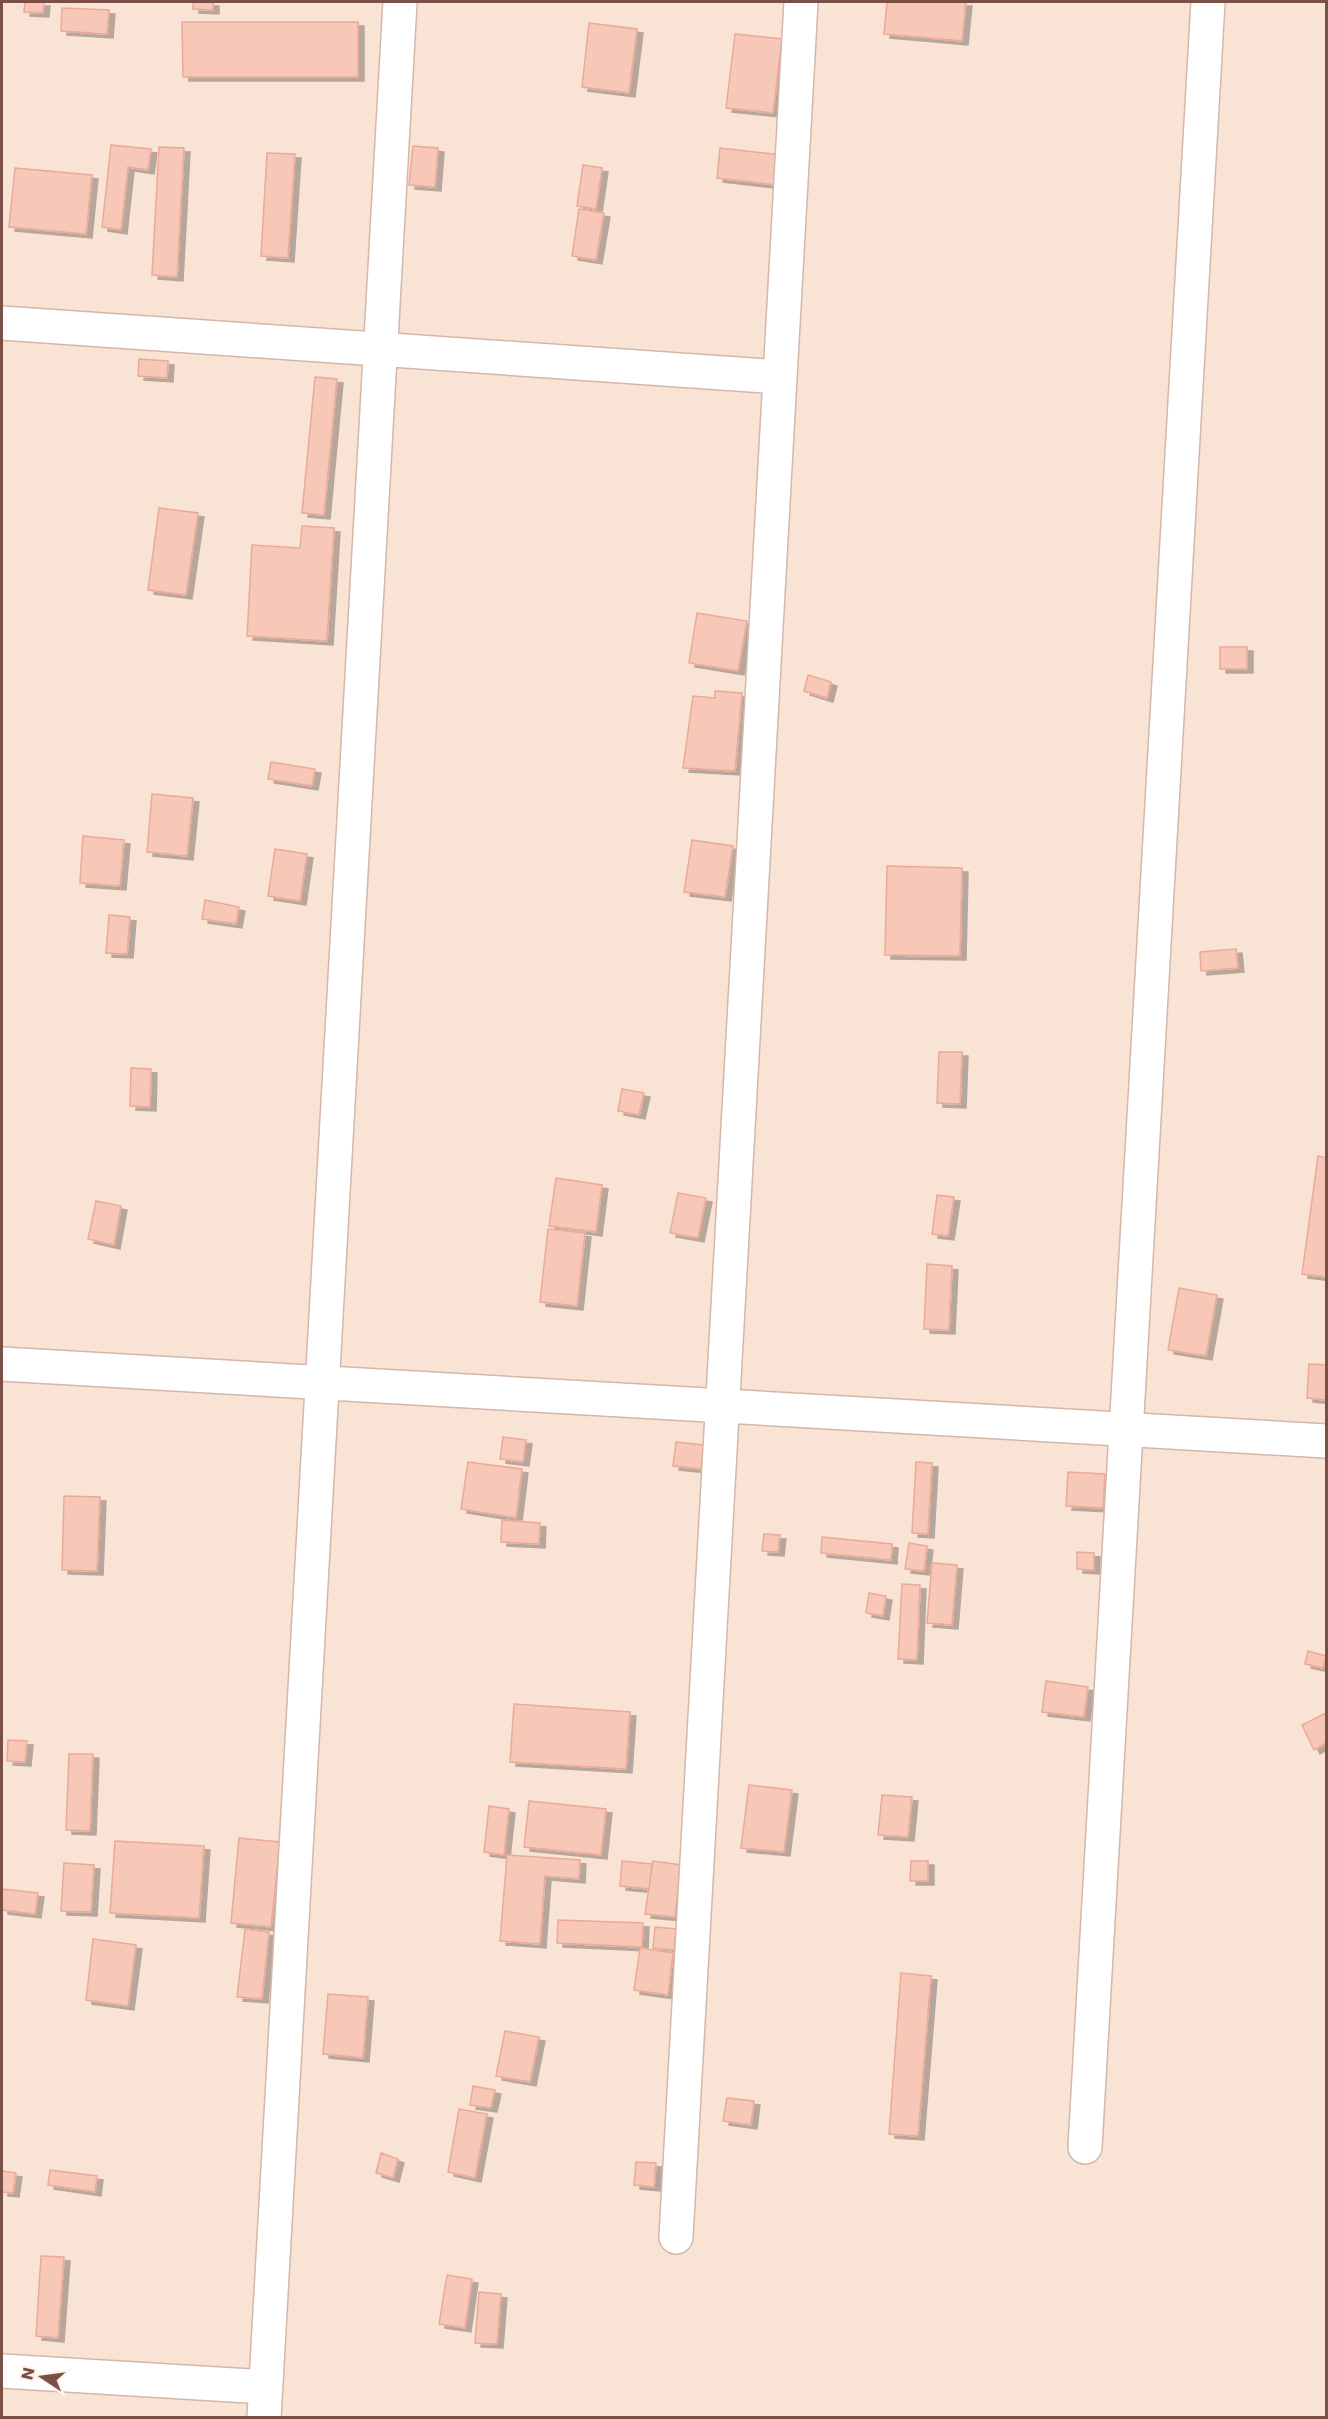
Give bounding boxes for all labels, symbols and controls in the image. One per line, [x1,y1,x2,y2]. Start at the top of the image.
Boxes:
north arrow [12,2347,72,2407]
text: N [15,2365,40,2382]

